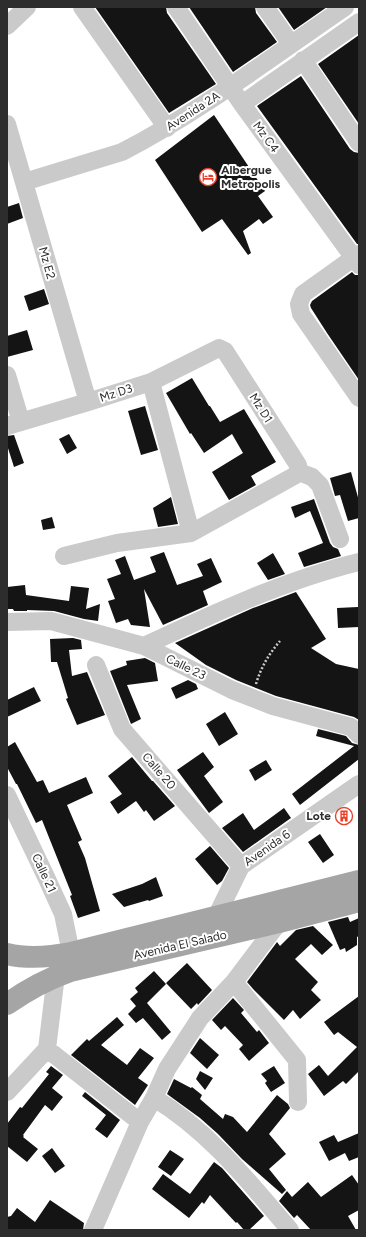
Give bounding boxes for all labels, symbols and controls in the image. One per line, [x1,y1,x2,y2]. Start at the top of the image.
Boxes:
street label: Avenida 2A [164,88,222,134]
street label: Mz C4 [250,119,282,156]
place label: Albergue Metropolis [221,163,281,191]
hotel icon: Albergue Metropolis [198,167,218,187]
street label: Mz E2 [36,245,58,281]
street label: Mz D3 [98,381,134,405]
street label: Mz D1 [247,391,275,425]
street label: Calle 23 [164,651,208,683]
street label: Calle 20 [139,750,179,792]
building icon: Lote [334,806,354,826]
place label: Lote [306,809,331,823]
street label: Avenida 6 [241,827,293,869]
street label: Calle 21 [29,851,59,895]
street label: Avenida El Salado [132,927,228,963]

